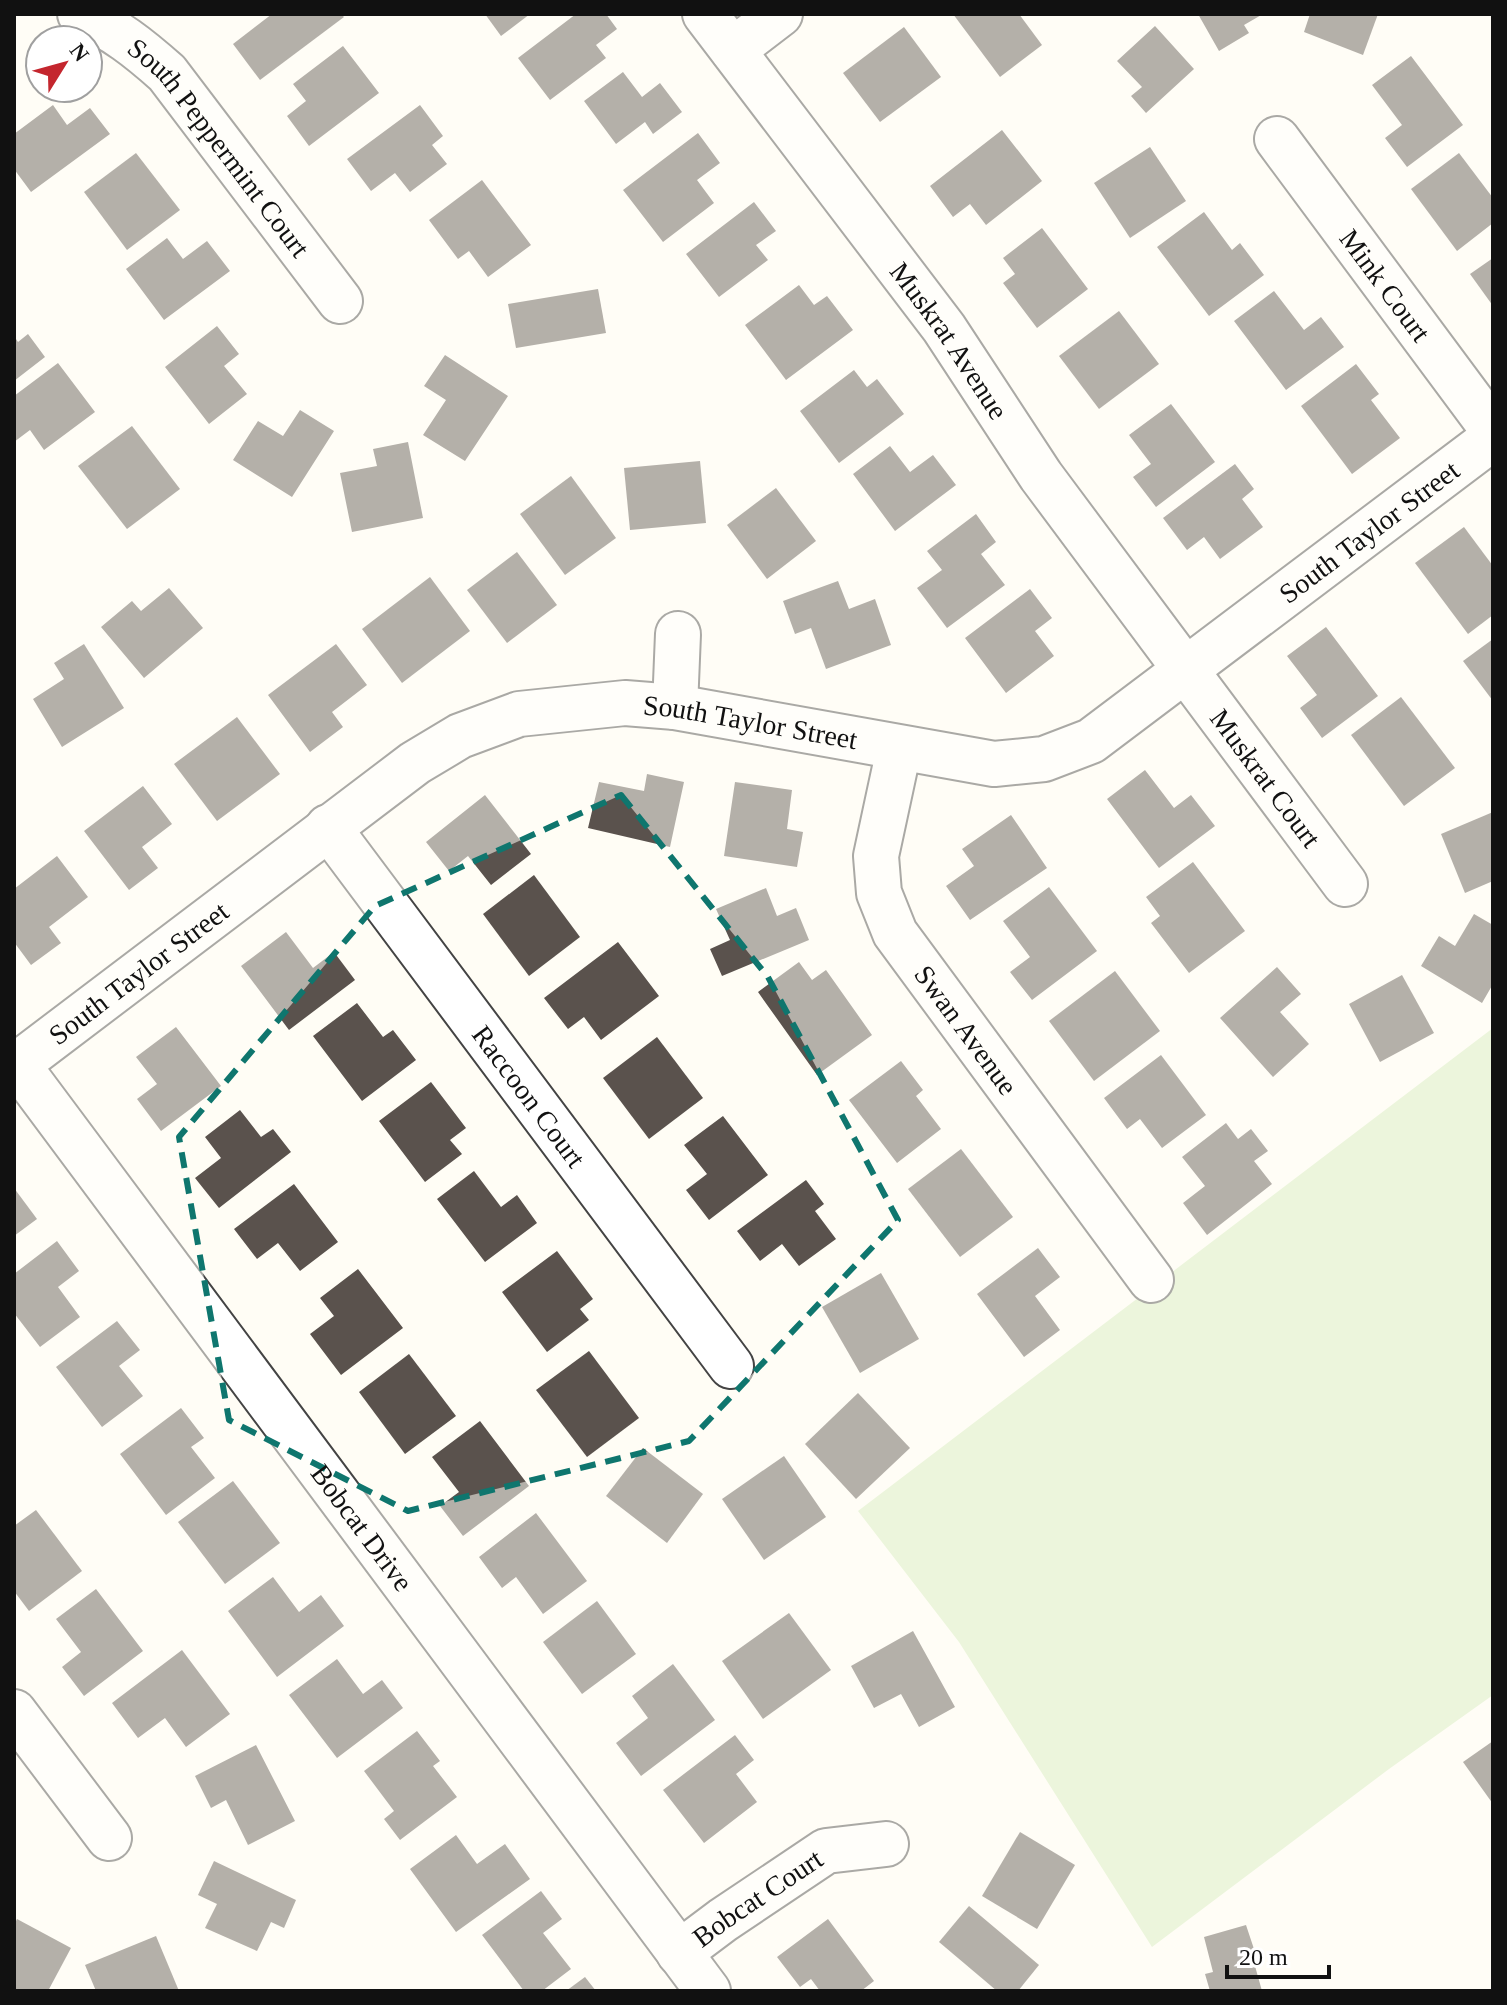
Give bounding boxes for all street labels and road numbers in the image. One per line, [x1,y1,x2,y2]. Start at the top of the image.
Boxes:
street label: South Peppermint Court [122,32,316,263]
street label: Mink Court [1333,223,1437,348]
street label: Muskrat Avenue [884,256,1014,425]
street label: South Taylor Street [1273,454,1465,610]
street label: South Taylor Street [642,690,860,755]
street label: Muskrat Court [1204,703,1327,853]
street label: South Taylor Street [43,895,235,1051]
street label: Swan Avenue [908,959,1024,1101]
street label: Raccoon Court [466,1020,592,1173]
street label: Bobcat Drive [305,1458,419,1597]
street label: Bobcat Court [687,1843,829,1953]

